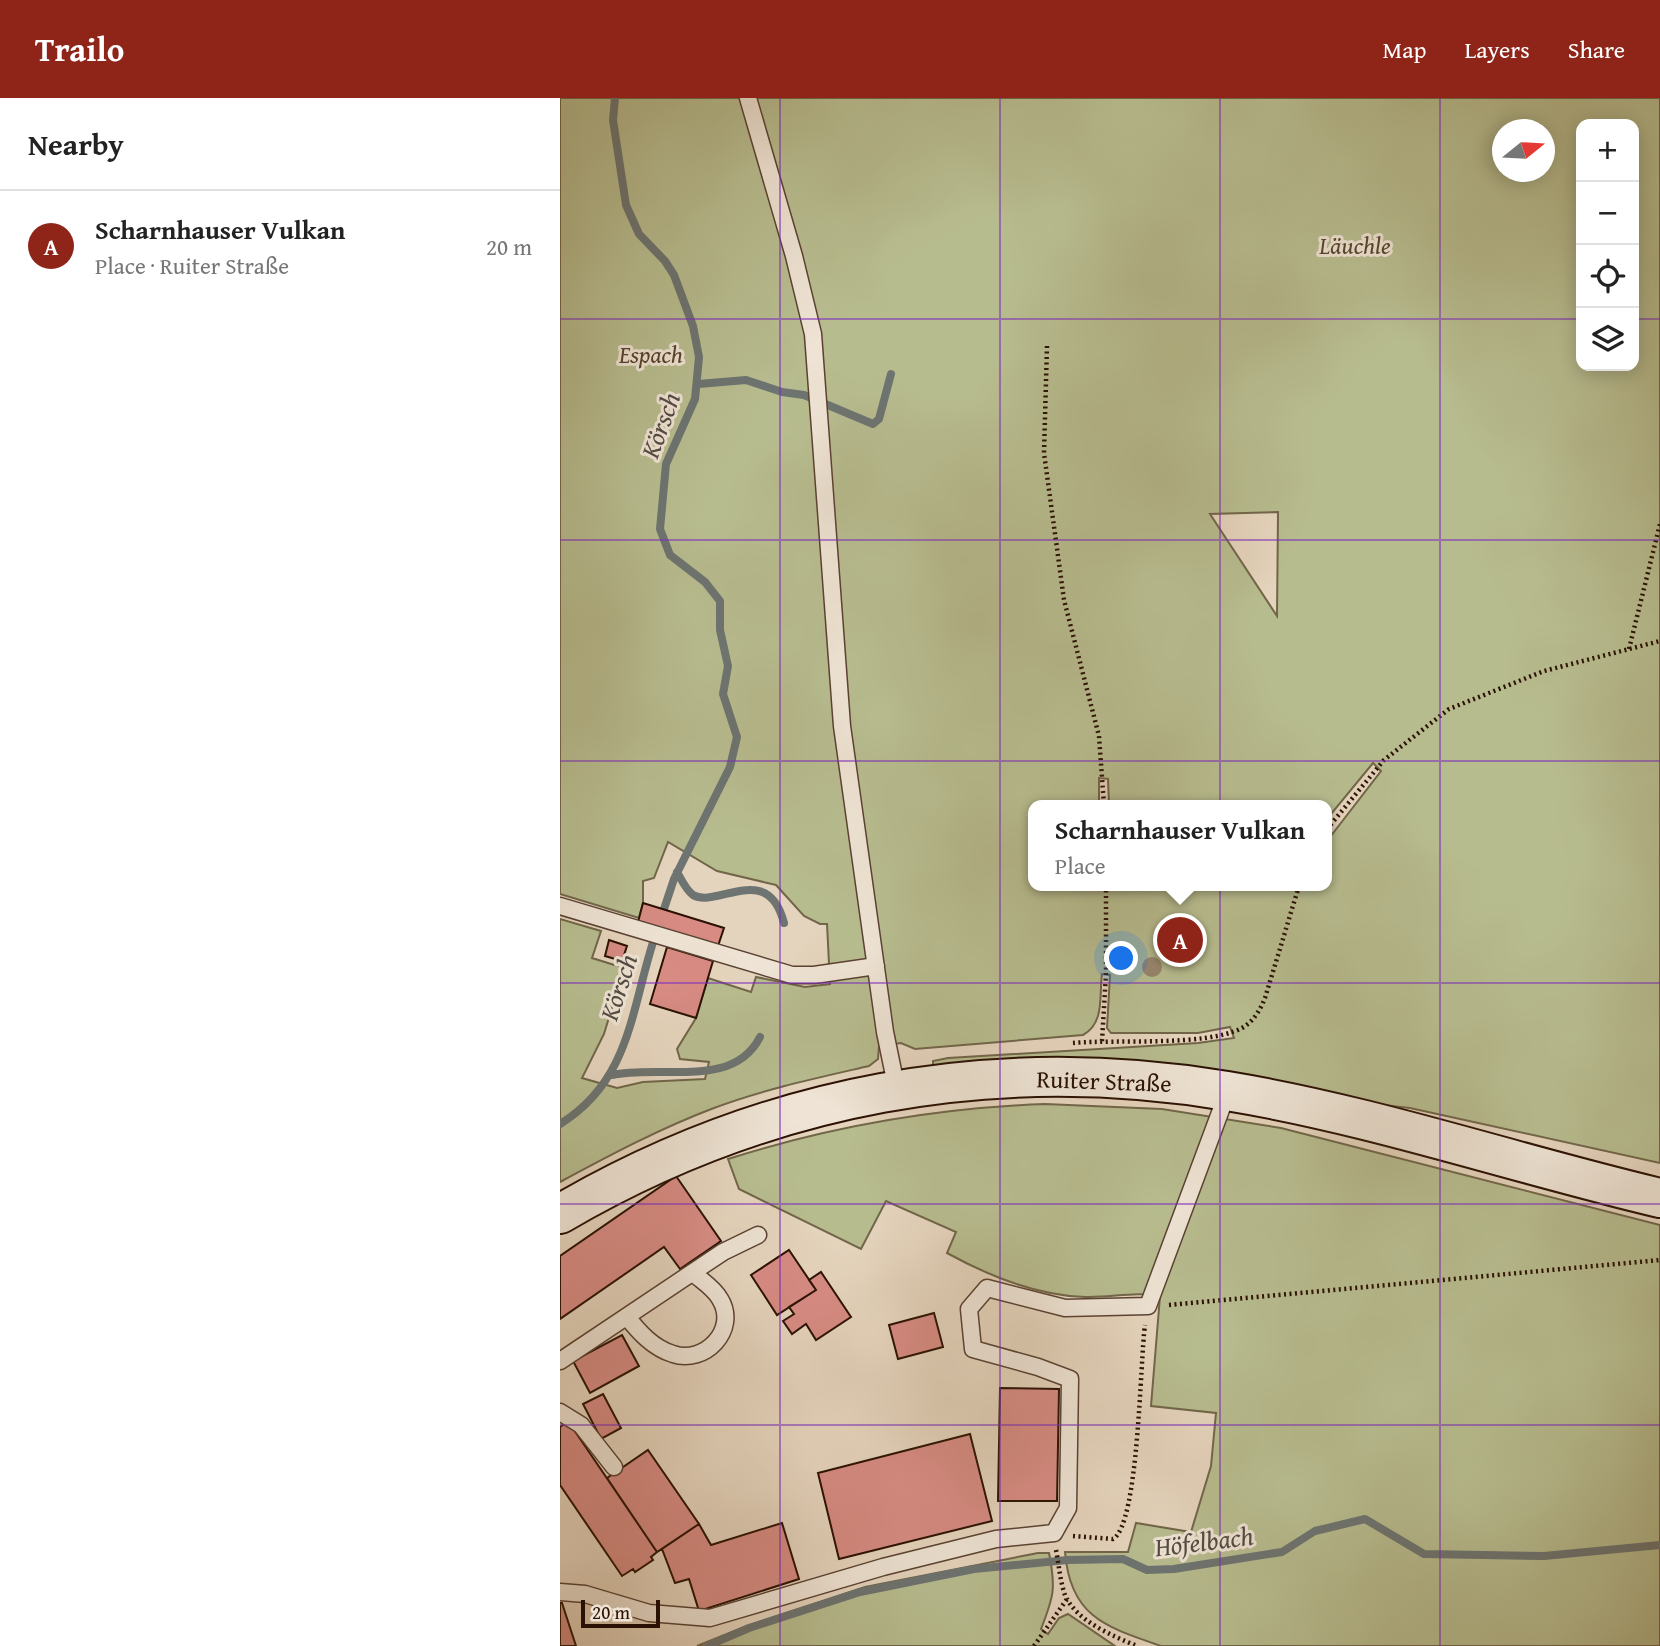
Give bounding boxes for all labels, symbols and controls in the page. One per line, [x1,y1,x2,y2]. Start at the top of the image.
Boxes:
text: Trailo [35,25,124,73]
text: Map [1383,32,1426,67]
text: Layers [1464,32,1530,67]
text: Share [1568,32,1625,67]
north arrow [1492,119,1555,182]
map controls [1576,119,1639,371]
button: + [1576,119,1639,182]
text: Nearby [28,122,124,166]
button: − [1576,182,1639,245]
text: Scharnhauser Vulkan [95,210,345,249]
park label: Läuchle [1318,228,1391,263]
text: A [44,230,58,263]
text: 20 m [486,230,532,263]
button: locate [1576,245,1639,308]
text: Place · Ruiter Straße [95,249,289,282]
button: layers [1576,308,1639,371]
park label: Espach [618,337,683,372]
water label: Körsch [630,386,690,464]
popup [1028,800,1332,891]
text: Scharnhauser Vulkan [1055,810,1305,849]
text: Place [1055,849,1106,882]
pin: A [1157,914,1203,966]
your location [1104,941,1138,975]
water label: Körsch [589,949,647,1026]
street label: Ruiter Straße [1036,1061,1172,1101]
water label: Höfelbach [1151,1516,1256,1567]
scale bar [581,1597,660,1629]
text: 20 m [592,1598,630,1626]

